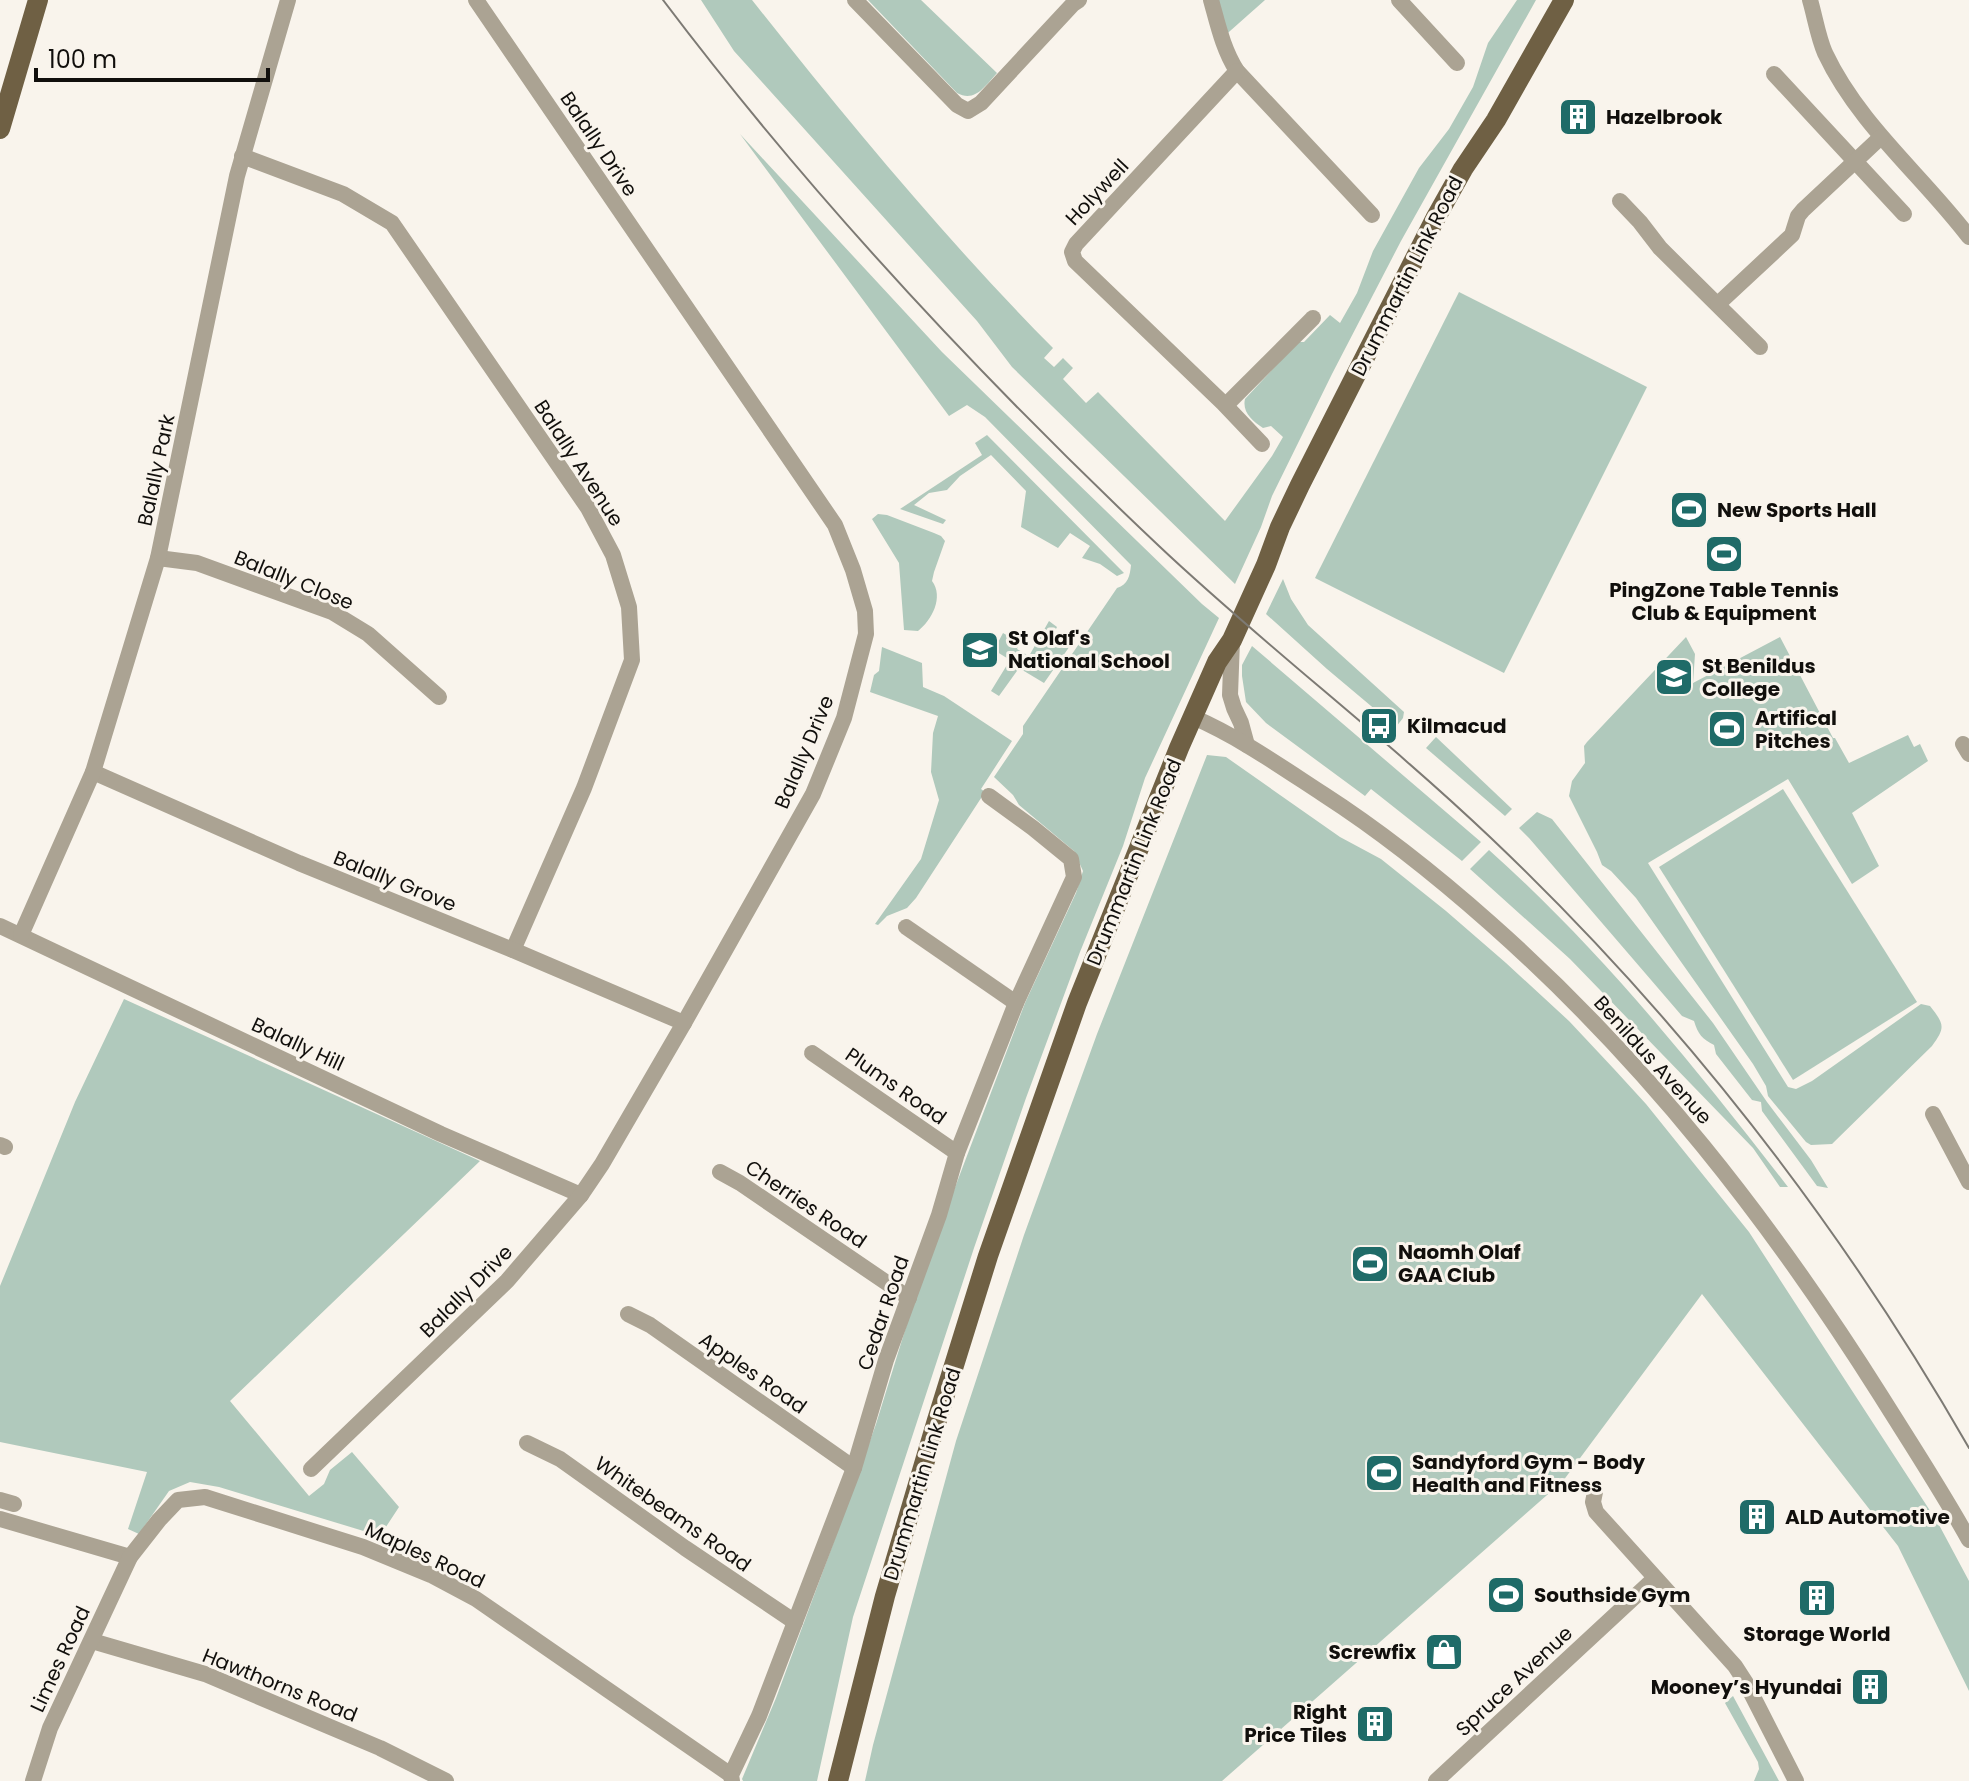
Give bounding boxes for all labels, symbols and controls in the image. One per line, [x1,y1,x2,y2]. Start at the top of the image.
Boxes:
scale bar [36,32,268,82]
text: 100 m [48,43,117,76]
street label: Balally Drive [554,86,644,202]
building icon: Hazelbrook [1557,96,1599,138]
place label: Hazelbrook [1606,103,1723,131]
street label: Holywell [1059,153,1135,231]
street label: Drummartin Link Road [1344,171,1470,381]
street label: Balally Avenue [528,394,630,532]
street label: Balally Park [131,411,182,528]
sports icon: New Sports Hall [1668,489,1710,531]
place label: New Sports Hall [1717,496,1877,524]
sports icon: PingZone Table Tennis Club & Equipment [1703,533,1745,575]
street label: Balally Close [230,543,358,617]
place label: PingZone Table Tennis Club & Equipment [1609,576,1839,627]
place label: St Olaf's National School [1008,624,1170,675]
school or university icon: St Olaf's National School [959,629,1001,671]
place label: St Benildus College [1702,652,1816,703]
school or university icon: St Benildus College [1653,656,1695,698]
street label: Balally Drive [768,691,840,813]
place label: Artifical Pitches [1755,704,1837,755]
bus stop icon: Kilmacud [1358,705,1400,747]
sports icon: Artifical Pitches [1706,708,1748,750]
place label: Kilmacud [1407,712,1507,740]
street label: Drummartin Link Road [1080,754,1188,970]
street label: Balally Grove [329,844,461,918]
street label: Benildus Avenue [1588,990,1718,1130]
street label: Balally Hill [247,1010,349,1078]
street label: Plums Road [840,1041,952,1131]
street label: Cherries Road [740,1153,872,1255]
street label: Balally Drive [413,1238,519,1344]
place label: Naomh Olaf GAA Club [1398,1238,1521,1289]
sports icon: Naomh Olaf GAA Club [1349,1243,1391,1285]
street label: Cedar Road [850,1252,916,1374]
street label: Apples Road [694,1326,812,1420]
street label: Drummartin Link Road [876,1364,968,1584]
place label: Sandyford Gym - Body Health and Fitness [1412,1448,1646,1499]
street label: Whitebeams Road [589,1450,757,1578]
sports icon: Sandyford Gym - Body Health and Fitness [1363,1452,1405,1494]
building icon: ALD Automotive [1736,1496,1778,1538]
place label: ALD Automotive [1785,1503,1950,1531]
street label: Maples Road [360,1515,490,1595]
sports icon: Southside Gym [1485,1574,1527,1616]
building icon: Storage World [1796,1577,1838,1619]
place label: Southside Gym [1534,1581,1690,1609]
street label: Limes Road [23,1601,97,1717]
street label: Spruce Avenue [1449,1619,1579,1743]
place label: Storage World [1743,1620,1891,1648]
shop icon: Screwfix [1423,1631,1465,1673]
place label: Screwfix [1329,1638,1416,1666]
street label: Hawthorns Road [198,1641,362,1729]
building icon: Mooney’s Hyundai [1849,1666,1891,1708]
place label: Mooney’s Hyundai [1651,1673,1842,1701]
place label: Right Price Tiles [1244,1698,1347,1749]
building icon: Right Price Tiles [1354,1703,1396,1745]

